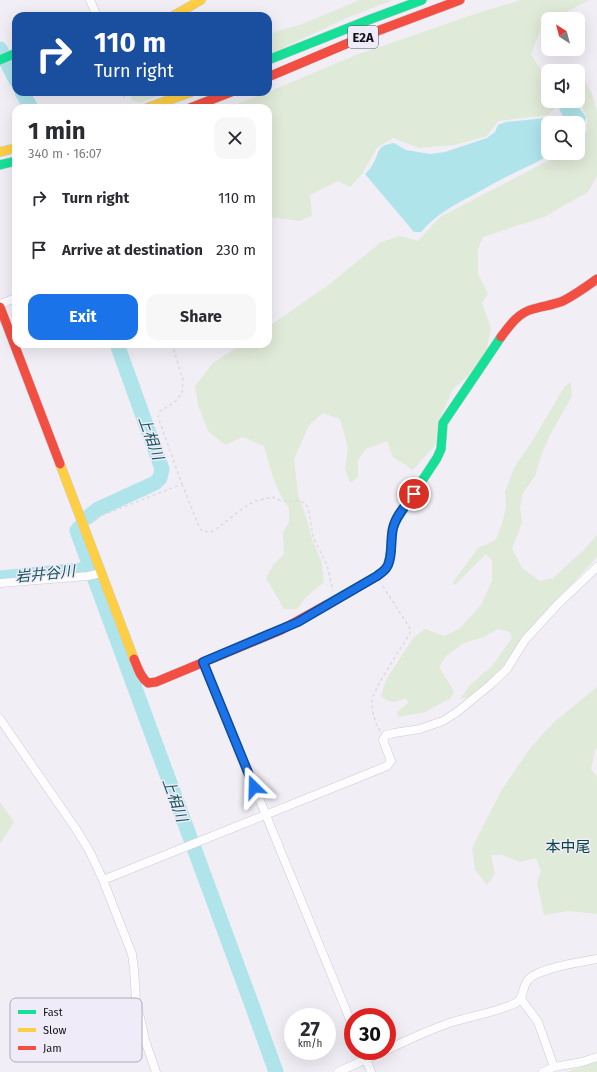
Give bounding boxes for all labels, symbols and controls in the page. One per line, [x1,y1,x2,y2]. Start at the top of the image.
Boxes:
north arrow [541,12,585,56]
map controls [541,12,585,160]
text: 110 m [94,26,166,59]
road number: E2A [348,26,378,48]
icon: right [28,28,80,80]
text: Turn right [94,60,174,82]
button: sound [541,64,585,108]
button: search [541,116,585,160]
text: 1 min [28,117,86,145]
button: close [214,117,256,159]
text: 340 m · 16:07 [28,146,102,161]
icon: right [28,187,50,209]
text: Turn right [62,189,129,207]
text: 110 m [218,189,256,207]
icon: arrive [28,239,50,261]
text: Arrive at destination [62,241,203,259]
text: 230 m [216,241,256,259]
button: Exit [28,294,138,340]
button: Share [146,294,256,340]
water label: 上相川 [135,414,168,464]
pin [397,477,431,511]
icon: arrive [403,483,425,505]
water label: 岩井谷川 [14,562,78,586]
position arrow [233,766,275,808]
water label: 上相川 [159,776,192,826]
district label: 本中尾 [545,838,591,856]
legend [10,998,142,1062]
text: Fast [43,1006,63,1019]
speed limit sign: 30 [344,1008,396,1060]
text: 27 [300,1017,320,1041]
text: Slow [43,1024,67,1037]
text: km/h [298,1038,322,1050]
text: Jam [43,1042,62,1055]

